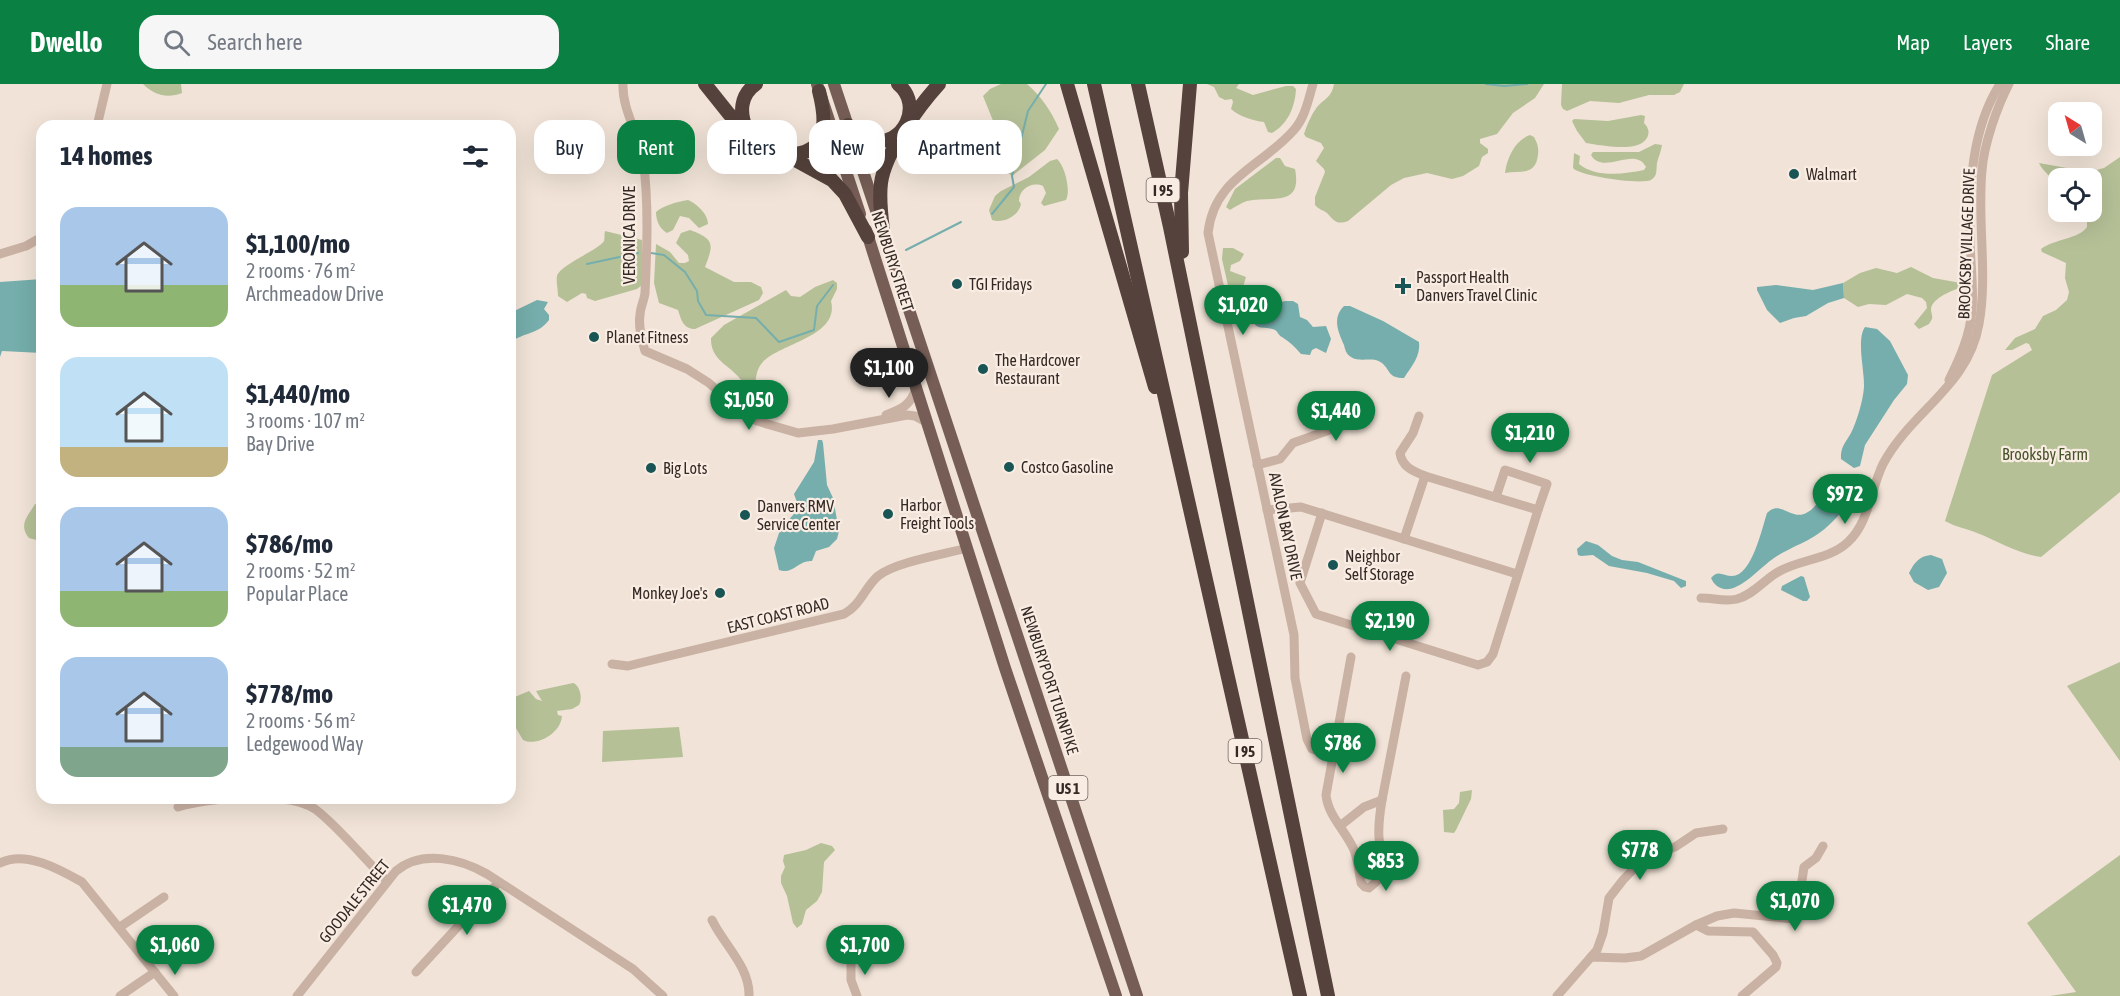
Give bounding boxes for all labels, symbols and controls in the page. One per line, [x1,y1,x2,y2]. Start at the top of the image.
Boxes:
search box [139,15,559,69]
text: Dwello [30,26,103,58]
icon: search [160,26,193,59]
text: Search here [208,29,302,55]
text: Map [1896,30,1930,54]
text: Layers [1963,30,2013,54]
text: Share [2046,30,2090,54]
north arrow [2048,102,2102,156]
map controls [2048,102,2102,222]
chip: Buy [534,120,605,174]
chip: Rent [617,120,695,174]
chip: Filters [707,120,797,174]
chip: New [809,120,885,174]
chip: Apartment [897,120,1022,174]
icon: filters [459,140,492,173]
text: 14 homes [60,141,153,171]
place label: Walmart [1806,165,1857,183]
marker: Walmart [1787,167,1801,181]
street label: BROOKSBY VILLAGE DRIVE [1954,168,1978,320]
button: locate [2048,168,2102,222]
road number: I 95 [1146,178,1180,202]
street label: VERONICA DRIVE [620,186,638,284]
street label: NEWBURY STREET [868,209,918,313]
text: $1,100/mo [246,229,350,259]
icon: home [108,231,180,303]
text: 2 rooms · 76 m² [246,259,356,282]
place label: Passport Health Danvers Travel Clinic [1416,268,1537,304]
place label: TGI Fridays [969,275,1033,294]
marker: TGI Fridays [950,277,964,291]
marker: Passport Health Danvers Travel Clinic [1394,277,1412,295]
text: Archmeadow Drive [246,282,384,305]
pin: $1,020 [1194,285,1292,336]
text: $1,020 [1218,293,1268,316]
place label: Planet Fitness [606,328,689,346]
marker: Planet Fitness [587,330,601,344]
pin: $1,100 [840,348,938,399]
place label: The Hardcover Restaurant [995,351,1080,387]
text: $1,100 [864,356,914,379]
marker: The Hardcover Restaurant [976,362,990,376]
text: $1,440/mo [246,379,350,409]
pin: $1,050 [700,380,798,431]
icon: home [108,381,180,453]
text: $1,050 [724,388,774,411]
pin: $1,440 [1287,391,1385,442]
text: $1,440 [1311,399,1361,422]
text: 3 rooms · 107 m² [246,409,365,432]
pin: $1,210 [1481,413,1579,464]
text: $1,210 [1505,421,1555,444]
text: Bay Drive [246,432,315,455]
park label: Brooksby Farm [2002,445,2088,464]
place label: Costco Gasoline [1021,458,1113,476]
place label: Big Lots [663,459,708,478]
marker: Costco Gasoline [1002,460,1016,474]
marker: Big Lots [644,461,658,475]
street label: AVALON BAY DRIVE [1266,471,1306,582]
pin: $972 [1809,474,1881,525]
text: $972 [1827,482,1863,505]
place label: Harbor Freight Tools [900,496,975,533]
place label: Danvers RMV Service Center [757,497,840,533]
marker: Harbor Freight Tools [881,507,895,521]
marker: Danvers RMV Service Center [738,508,752,522]
text: $786/mo [246,529,333,559]
icon: home [108,531,180,603]
place label: Neighbor Self Storage [1345,547,1414,584]
marker: Neighbor Self Storage [1326,558,1340,572]
text: 2 rooms · 52 m² [246,559,356,582]
text: Popular Place [246,582,348,605]
place label: Monkey Joe's [632,584,708,603]
marker: Monkey Joe's [713,586,727,600]
street label: EAST COAST ROAD [725,594,831,636]
pin: $2,190 [1341,601,1439,652]
street label: NEWBURYPORT TURNPIKE [1018,604,1083,757]
text: $2,190 [1365,609,1415,632]
text: $778/mo [246,679,333,709]
icon: home [108,681,180,753]
text: 2 rooms · 56 m² [246,709,356,732]
pin: $786 [1307,723,1379,774]
text: $786 [1325,731,1361,754]
text: Ledgewood Way [246,732,363,755]
road number: I 95 [1228,739,1262,763]
road number: US 1 [1048,776,1088,800]
pin: $778 [1604,830,1676,881]
text: $778 [1622,838,1658,861]
pin: $853 [1350,841,1422,892]
text: $853 [1368,849,1404,872]
street label: GOODALE STREET [315,856,393,946]
pin: $1,070 [1746,881,1844,932]
pin: $1,470 [418,885,516,936]
text: $1,070 [1770,889,1820,912]
text: $1,470 [442,893,492,916]
pin: $1,060 [126,925,224,976]
pin: $1,700 [816,925,914,976]
text: $1,060 [150,933,200,956]
text: $1,700 [840,933,890,956]

